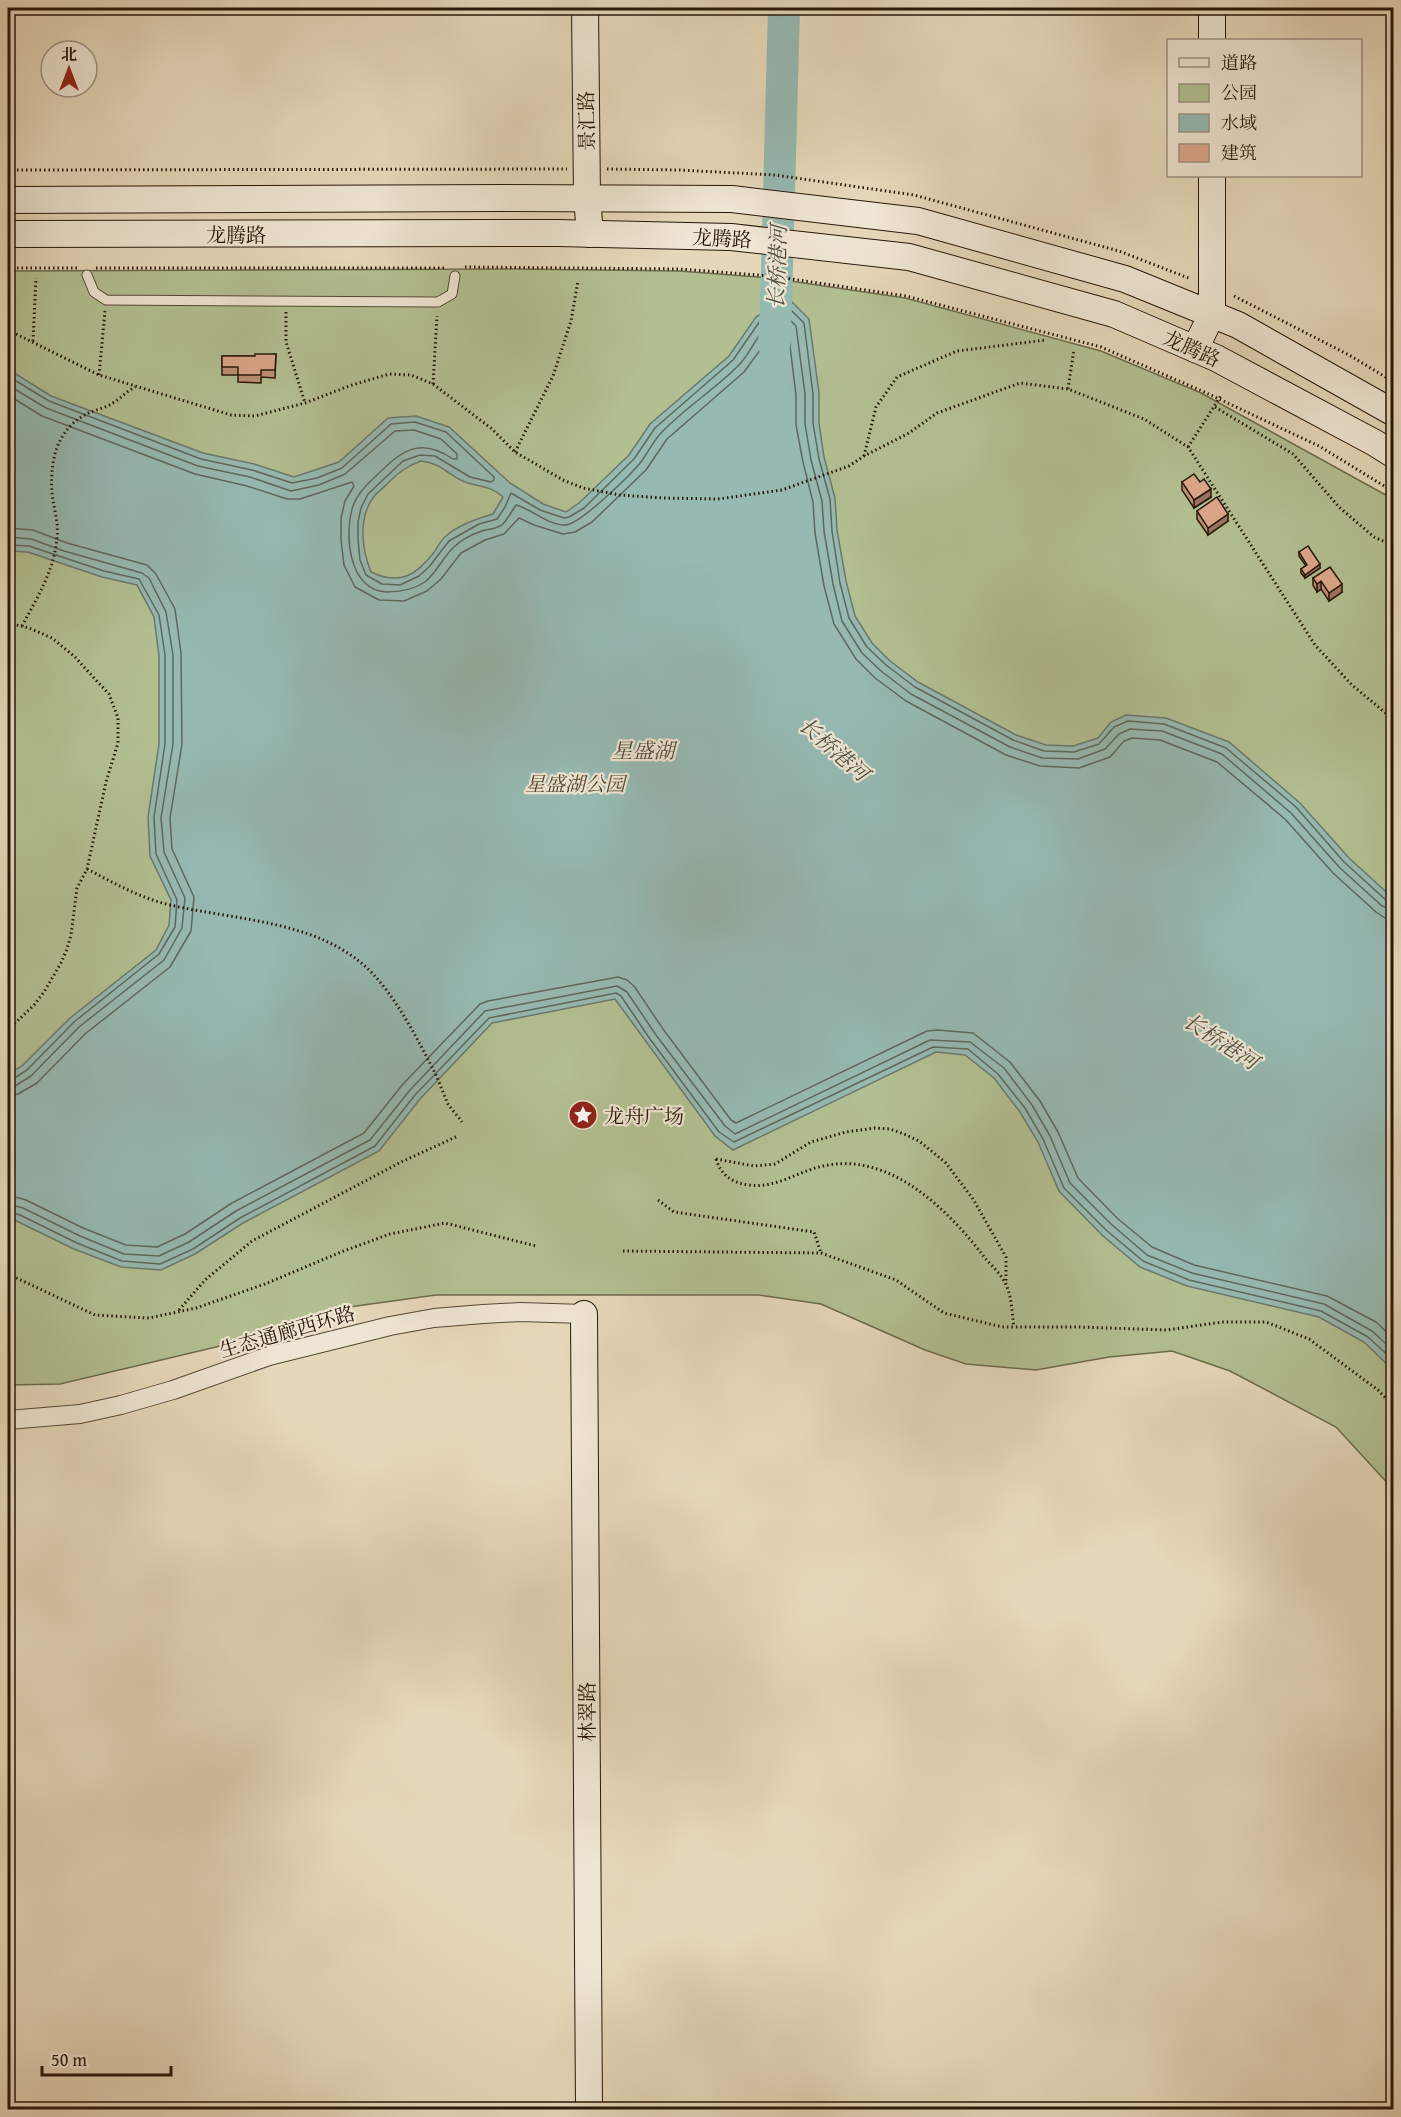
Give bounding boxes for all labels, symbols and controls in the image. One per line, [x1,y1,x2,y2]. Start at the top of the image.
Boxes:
north arrow [39,39,99,99]
legend [1167,39,1362,177]
text: 北 [61,42,77,66]
text: 道路 [1221,49,1257,76]
text: 公园 [1221,79,1257,106]
street label: 景汇路 [571,91,601,151]
text: 水域 [1221,109,1257,136]
text: 建筑 [1221,139,1257,166]
street label: 龙腾路 [206,220,266,249]
water label: 长桥港河 [760,220,794,310]
street label: 龙腾路 [691,222,753,254]
street label: 龙腾路 [1159,323,1225,373]
water label: 长桥港河 [792,710,879,791]
water label: 星盛湖 [612,735,678,766]
park label: 星盛湖公园 [525,769,628,798]
water label: 长桥港河 [1177,1005,1268,1079]
place icon: 龙舟广场 [567,1099,599,1131]
place label: 龙舟广场 [604,1101,684,1130]
street label: 生态通廊西环路 [216,1298,358,1364]
street label: 林翠路 [572,1682,601,1742]
scale bar [42,2039,171,2077]
text: 50 m [51,2046,87,2073]

